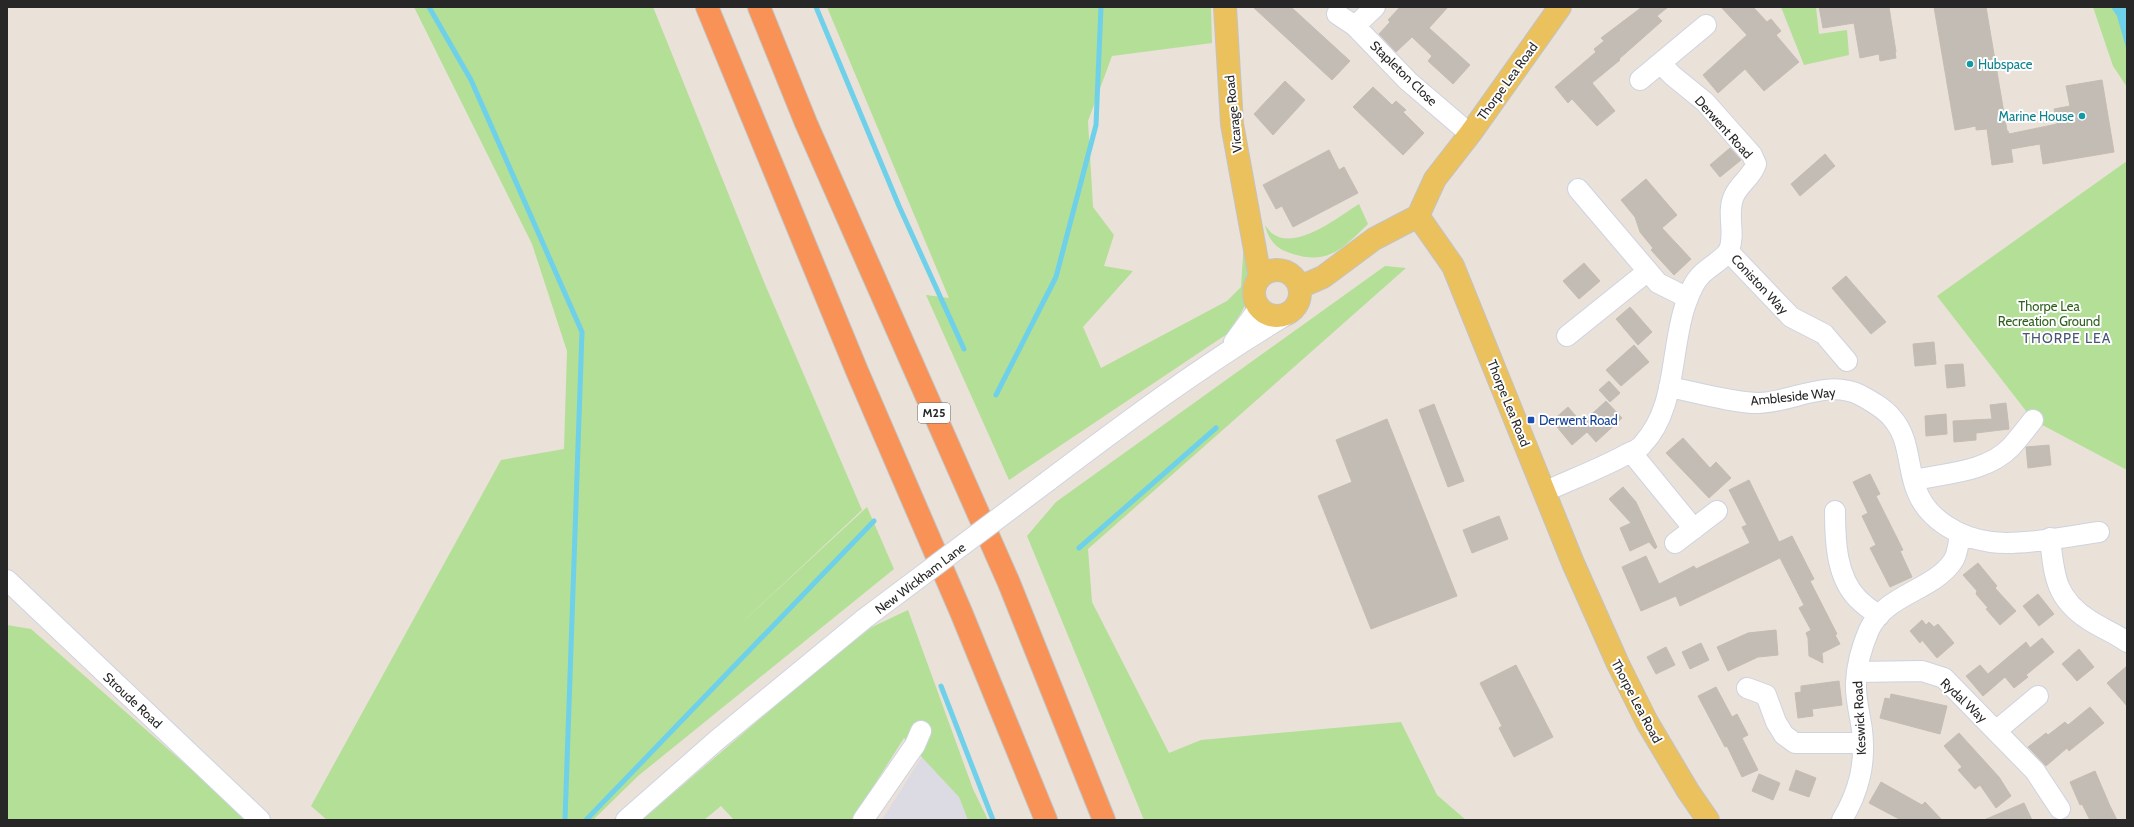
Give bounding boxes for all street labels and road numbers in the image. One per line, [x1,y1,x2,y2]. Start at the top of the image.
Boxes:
street label: Stapleton Close [1367,37,1441,109]
street label: Thorpe Lea Road [1473,39,1541,123]
street label: Vicarage Road [1221,74,1245,154]
street label: Derwent Road [1692,92,1756,162]
street label: Coniston Way [1728,251,1792,318]
street label: Thorpe Lea Road [1484,357,1534,449]
street label: Ambleside Way [1750,384,1837,408]
road number: M25 [918,403,950,423]
street label: New Wickham Lane [872,539,969,617]
street label: Thorpe Lea Road [1608,656,1666,746]
street label: Stroude Road [100,669,166,731]
street label: Rydal Way [1937,674,1991,726]
street label: Keswick Road [1849,681,1869,755]

